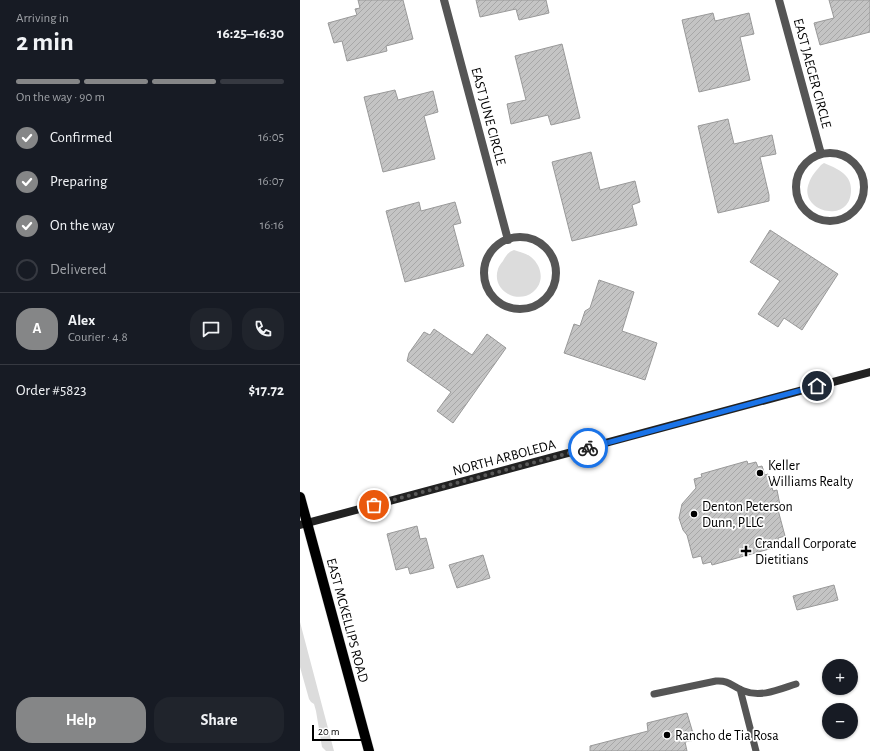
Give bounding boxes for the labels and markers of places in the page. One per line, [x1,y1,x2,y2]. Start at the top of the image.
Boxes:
pin [800,369,834,403]
place label: Keller Williams Realty [768,459,853,489]
marker: Keller Williams Realty [755,468,765,478]
pin [357,488,391,522]
place label: Denton Peterson Dunn, PLLC [702,500,793,530]
marker: Denton Peterson Dunn, PLLC [689,509,699,519]
place label: Crandall Corporate Dietitians [755,537,857,567]
marker: Crandall Corporate Dietitians [740,545,752,557]
place label: Rancho de Tia Rosa [675,729,779,743]
marker: Rancho de Tia Rosa [662,730,672,740]

